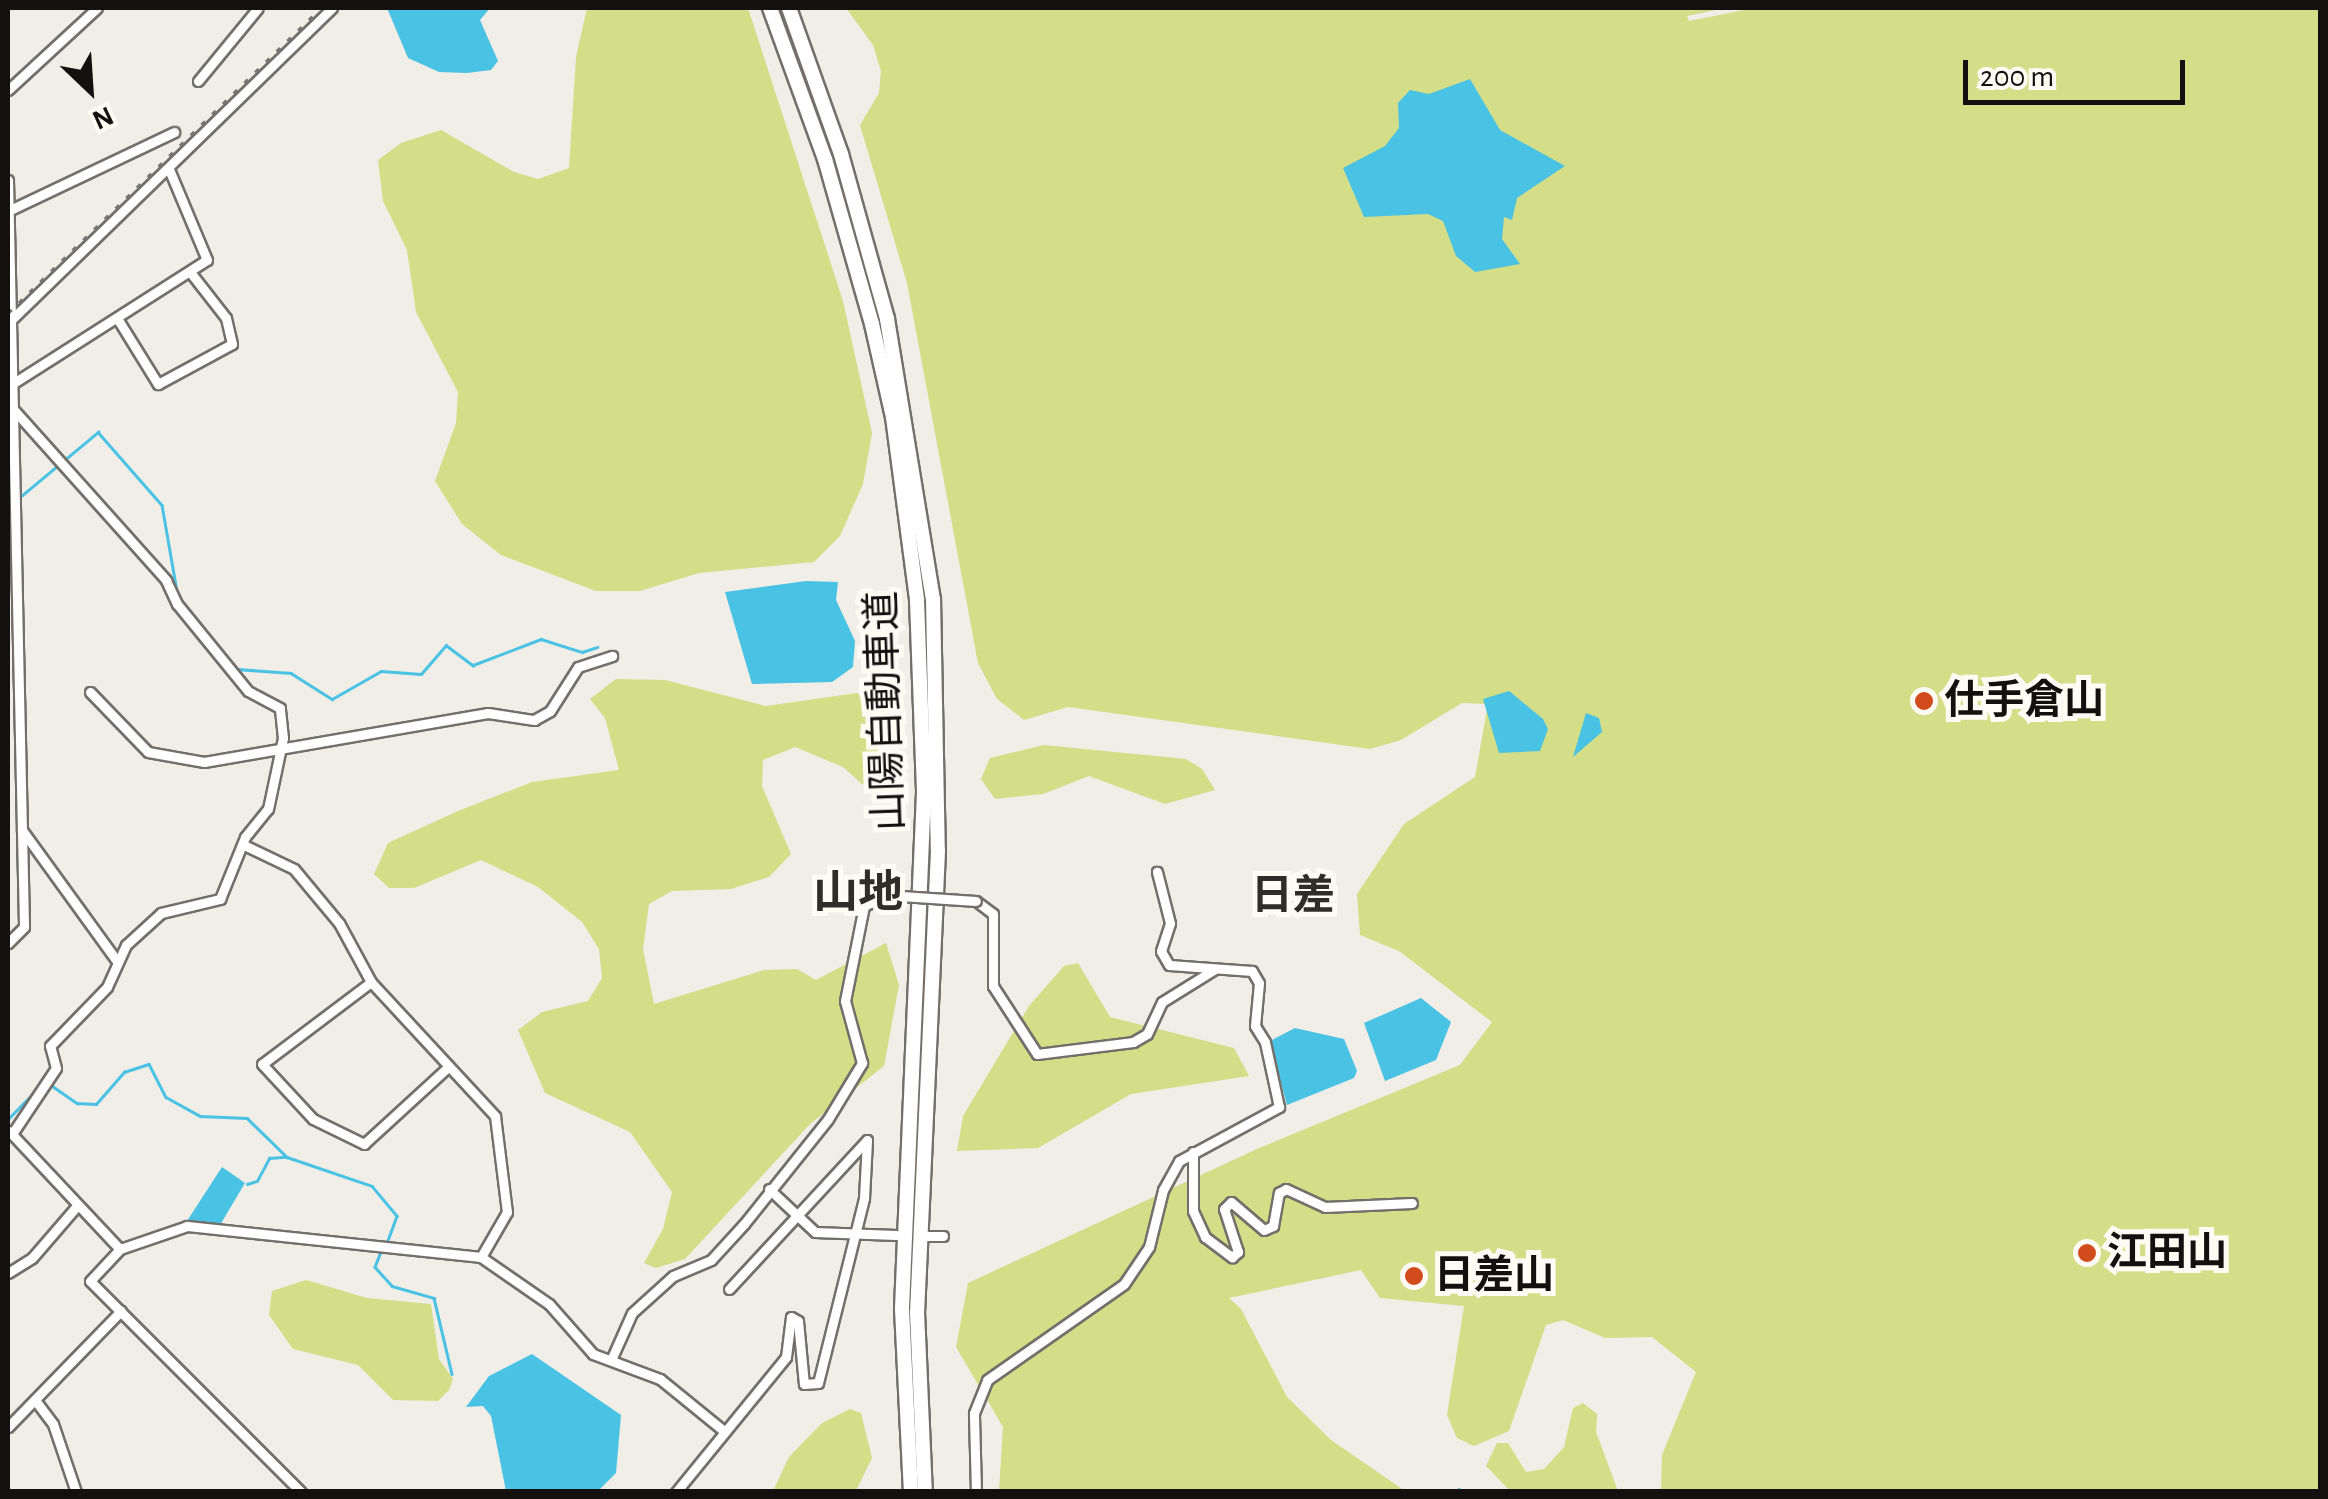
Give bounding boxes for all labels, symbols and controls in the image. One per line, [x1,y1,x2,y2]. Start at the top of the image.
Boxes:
north arrow [40,40,140,140]
scale bar [1968,40,2190,102]
text: 200 m [1980,62,2054,92]
text: N [88,100,117,134]
street label: 山陽自動車道 [858,590,914,832]
place label: 仕手倉山 [1944,677,2104,725]
marker: 仕手倉山 [1913,690,1935,712]
district label: 山地 [813,867,903,921]
district label: 日差 [1251,871,1335,921]
place label: 江田山 [2107,1229,2227,1277]
marker: 江田山 [2076,1242,2098,1264]
place label: 日差山 [1434,1252,1554,1300]
marker: 日差山 [1403,1265,1425,1287]

